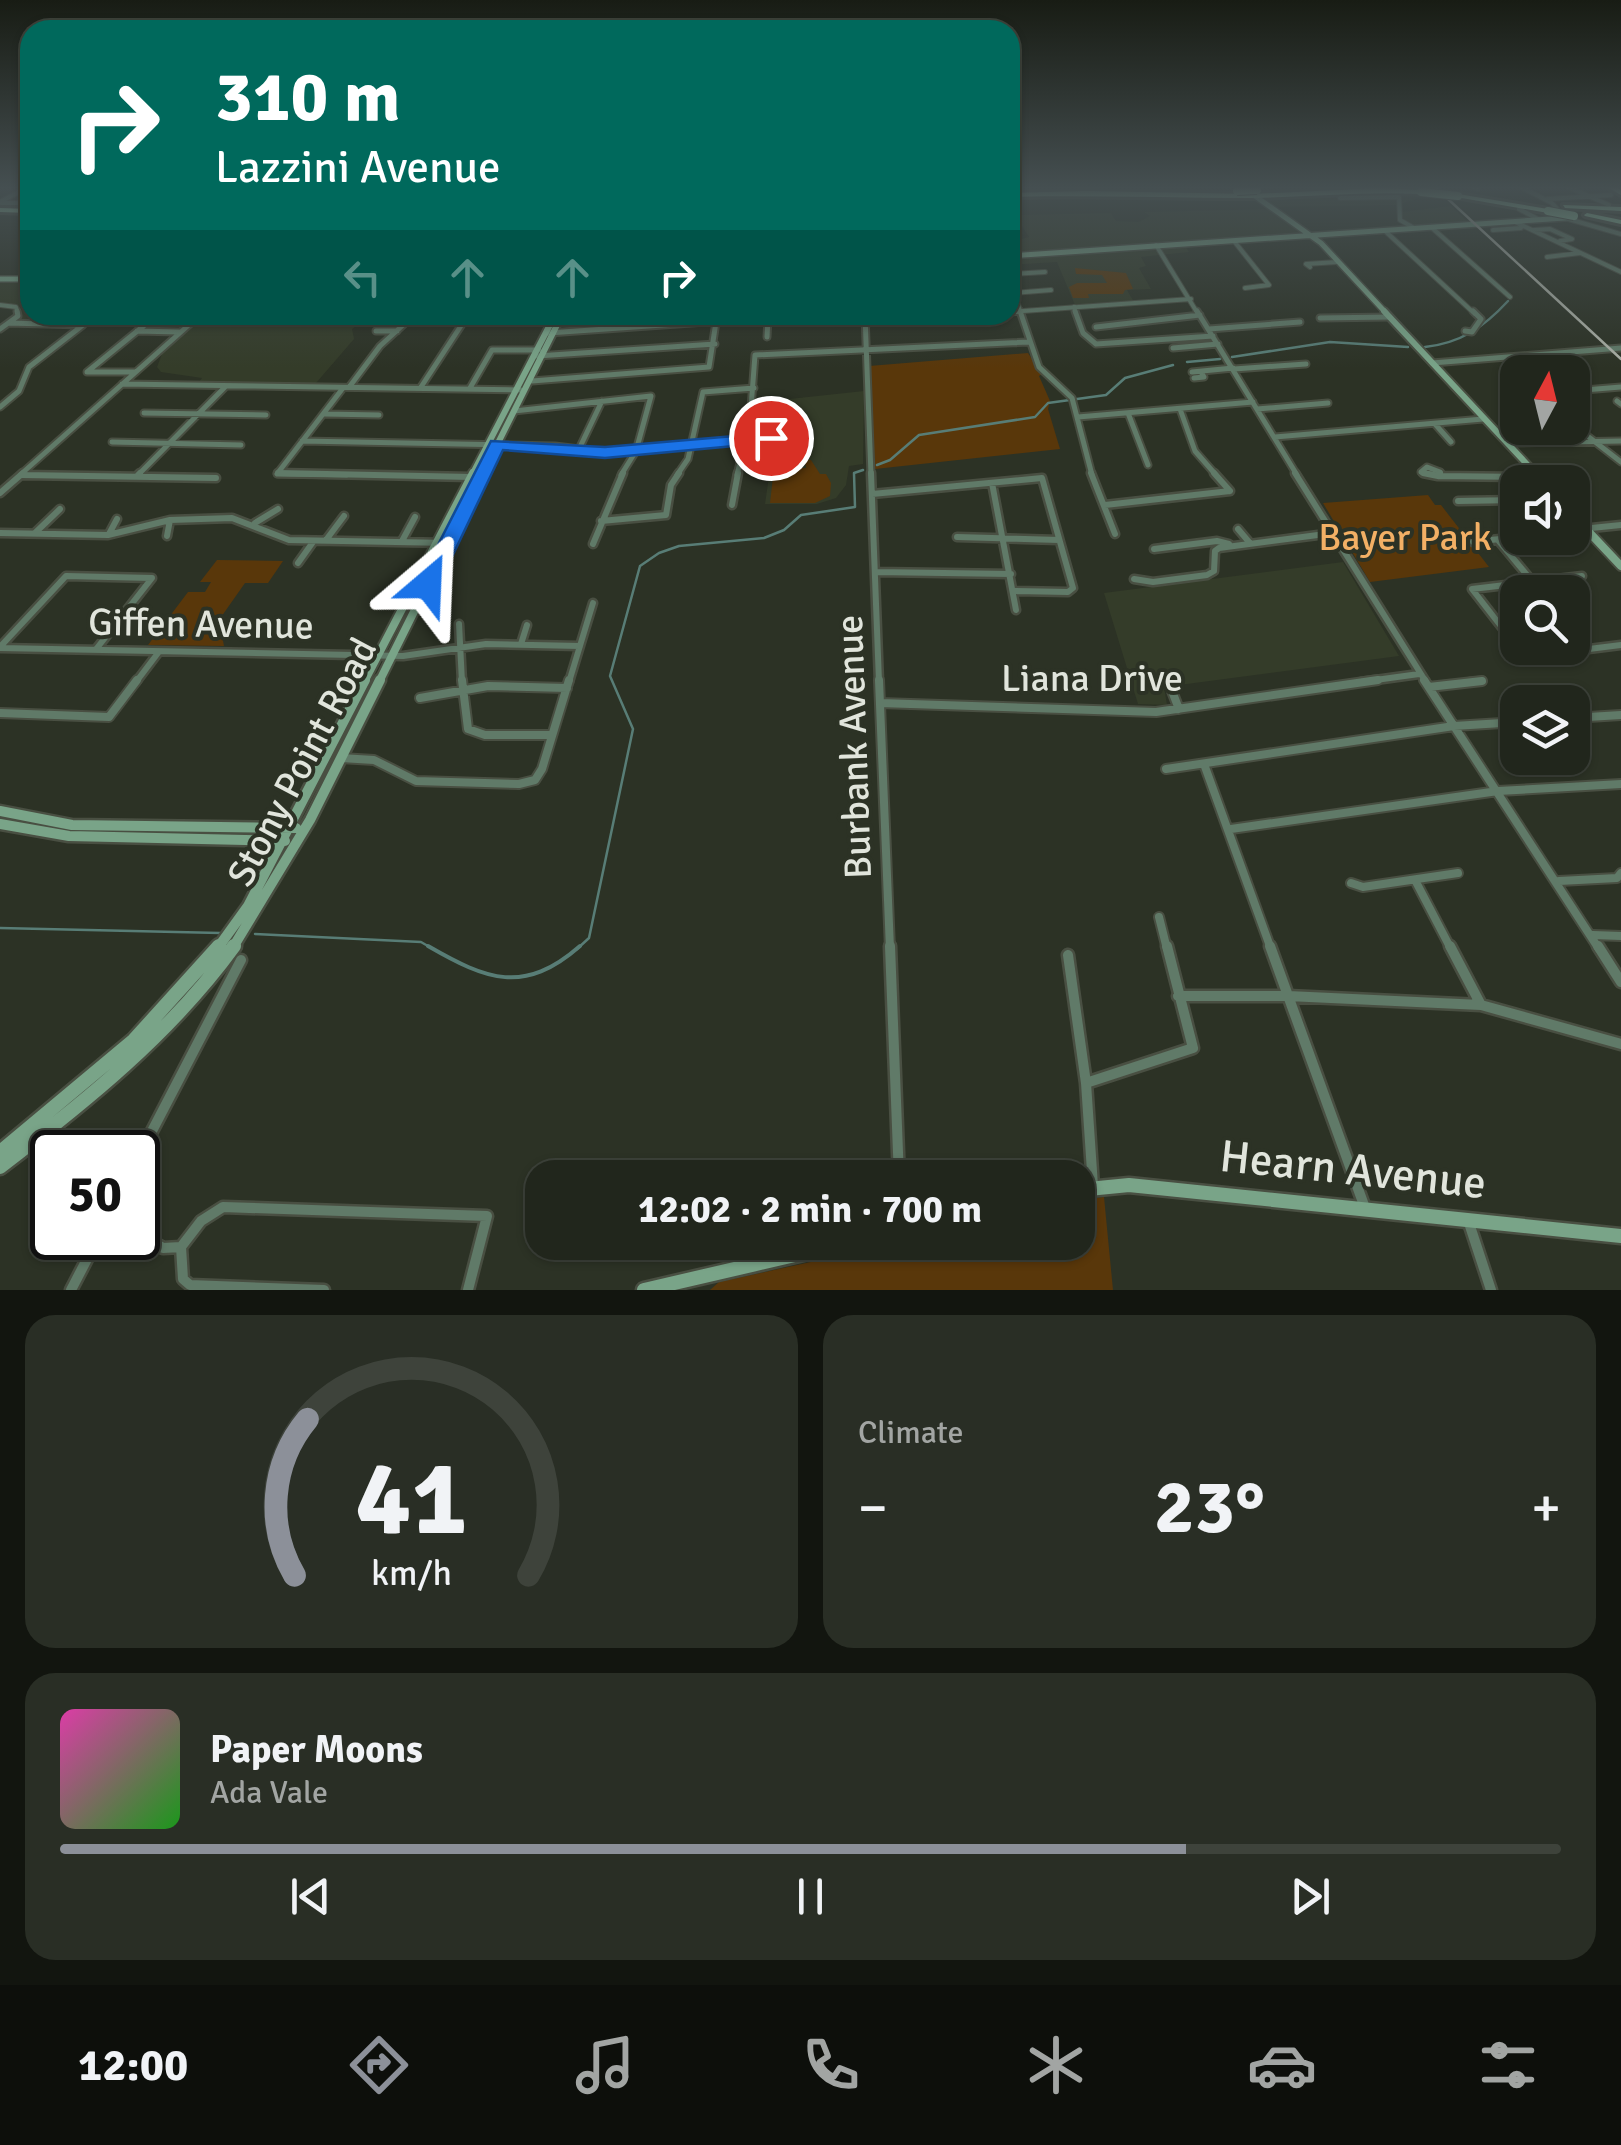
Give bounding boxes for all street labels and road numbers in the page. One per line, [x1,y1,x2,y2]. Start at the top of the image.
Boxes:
street label: Giffen Avenue [88,599,314,649]
street label: Burbank Avenue [826,614,882,880]
street label: Stony Point Road [217,630,387,894]
street label: Liana Drive [1001,655,1183,702]
street label: Hearn Avenue [1217,1129,1489,1211]

